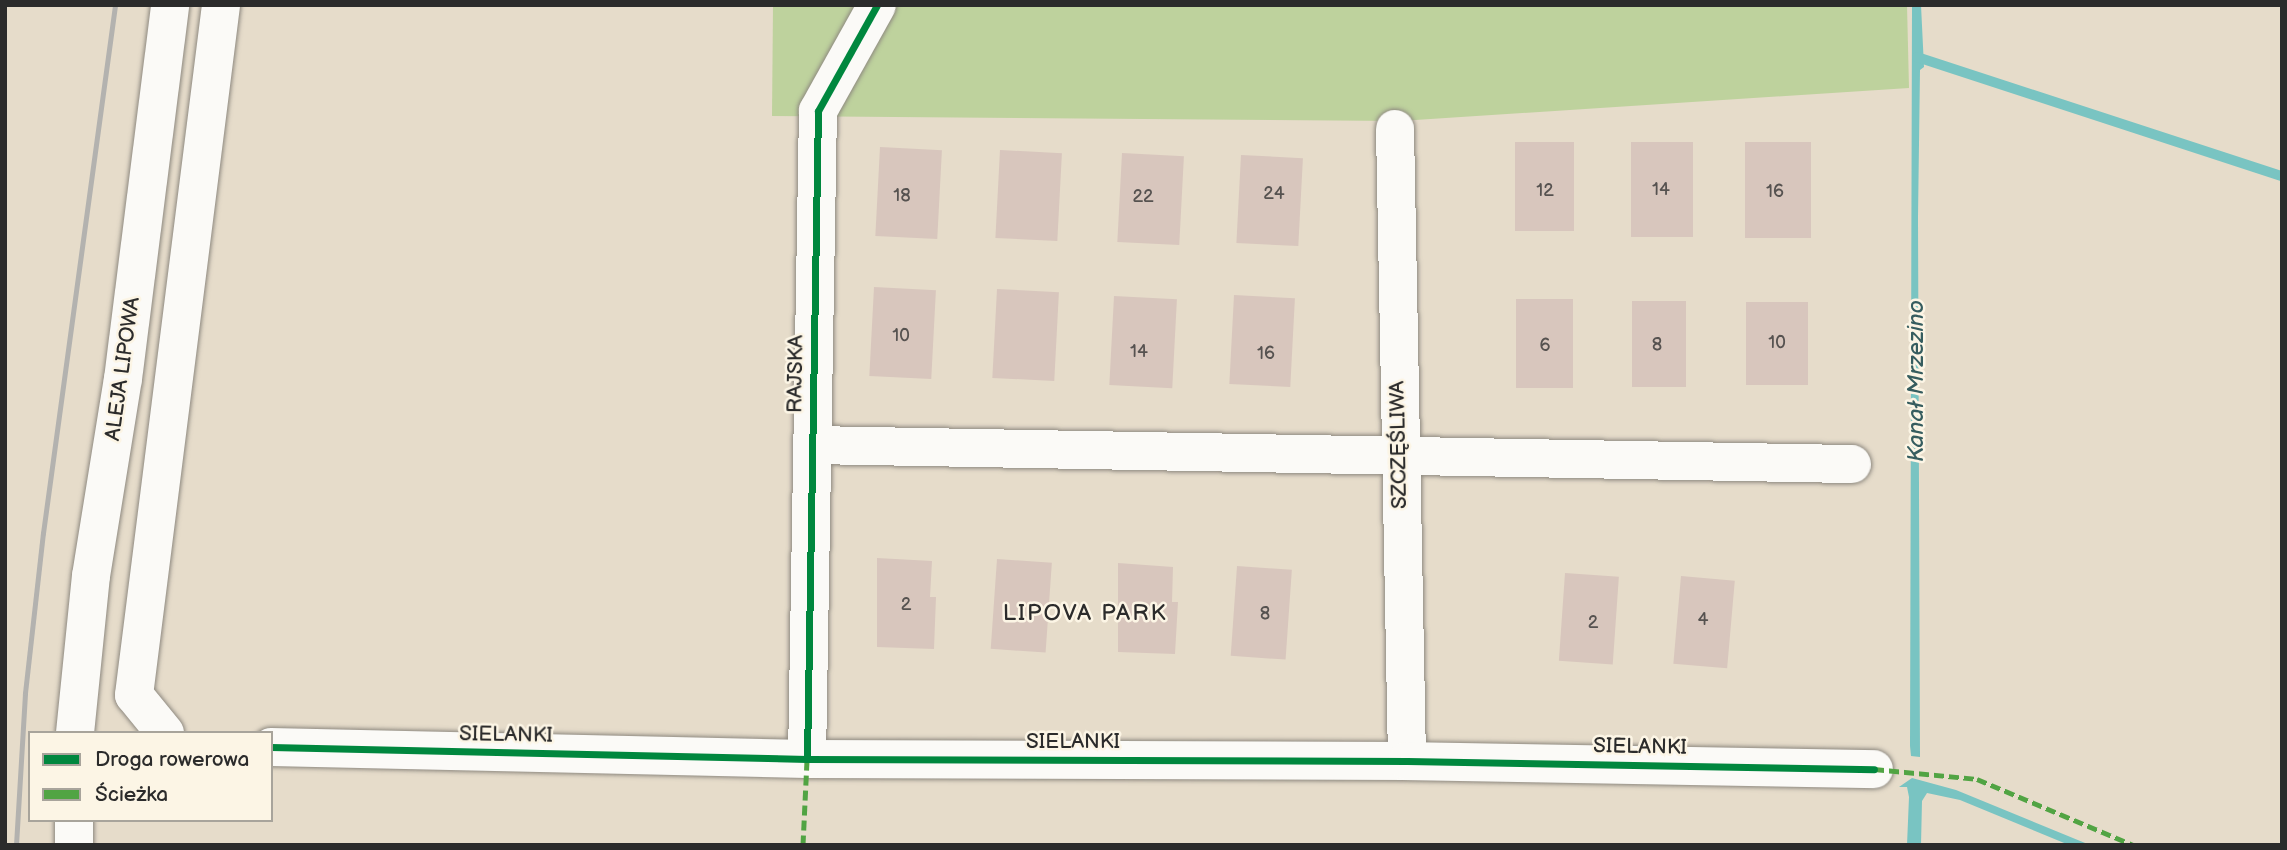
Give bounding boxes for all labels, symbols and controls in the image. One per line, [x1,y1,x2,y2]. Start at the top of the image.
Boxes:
house number: 14 [1652,179,1670,201]
house number: 12 [1536,180,1554,202]
house number: 16 [1766,181,1784,203]
house number: 24 [1263,183,1285,205]
house number: 18 [893,185,911,207]
house number: 22 [1132,186,1154,208]
street label: ALEJA LIPOWA [100,296,146,442]
water label: Kanał Mrzezino [1902,300,1930,462]
house number: 10 [892,325,910,347]
house number: 10 [1768,332,1786,354]
house number: 8 [1652,334,1662,356]
street label: RAJSKA [783,335,809,413]
house number: 6 [1540,335,1550,357]
house number: 14 [1130,341,1148,363]
house number: 16 [1257,343,1275,365]
street label: SZCZĘŚLIWA [1385,381,1413,509]
house number: 2 [901,594,911,616]
district label: LIPOVA PARK [1004,599,1166,627]
house number: 8 [1260,603,1270,625]
house number: 4 [1698,609,1708,631]
house number: 2 [1588,612,1598,634]
street label: SIELANKI [459,722,553,748]
street label: SIELANKI [1026,729,1120,755]
legend [28,731,273,822]
street label: SIELANKI [1593,734,1687,760]
text: Droga rowerowa [95,747,249,772]
text: Ścieżka [95,782,168,807]

